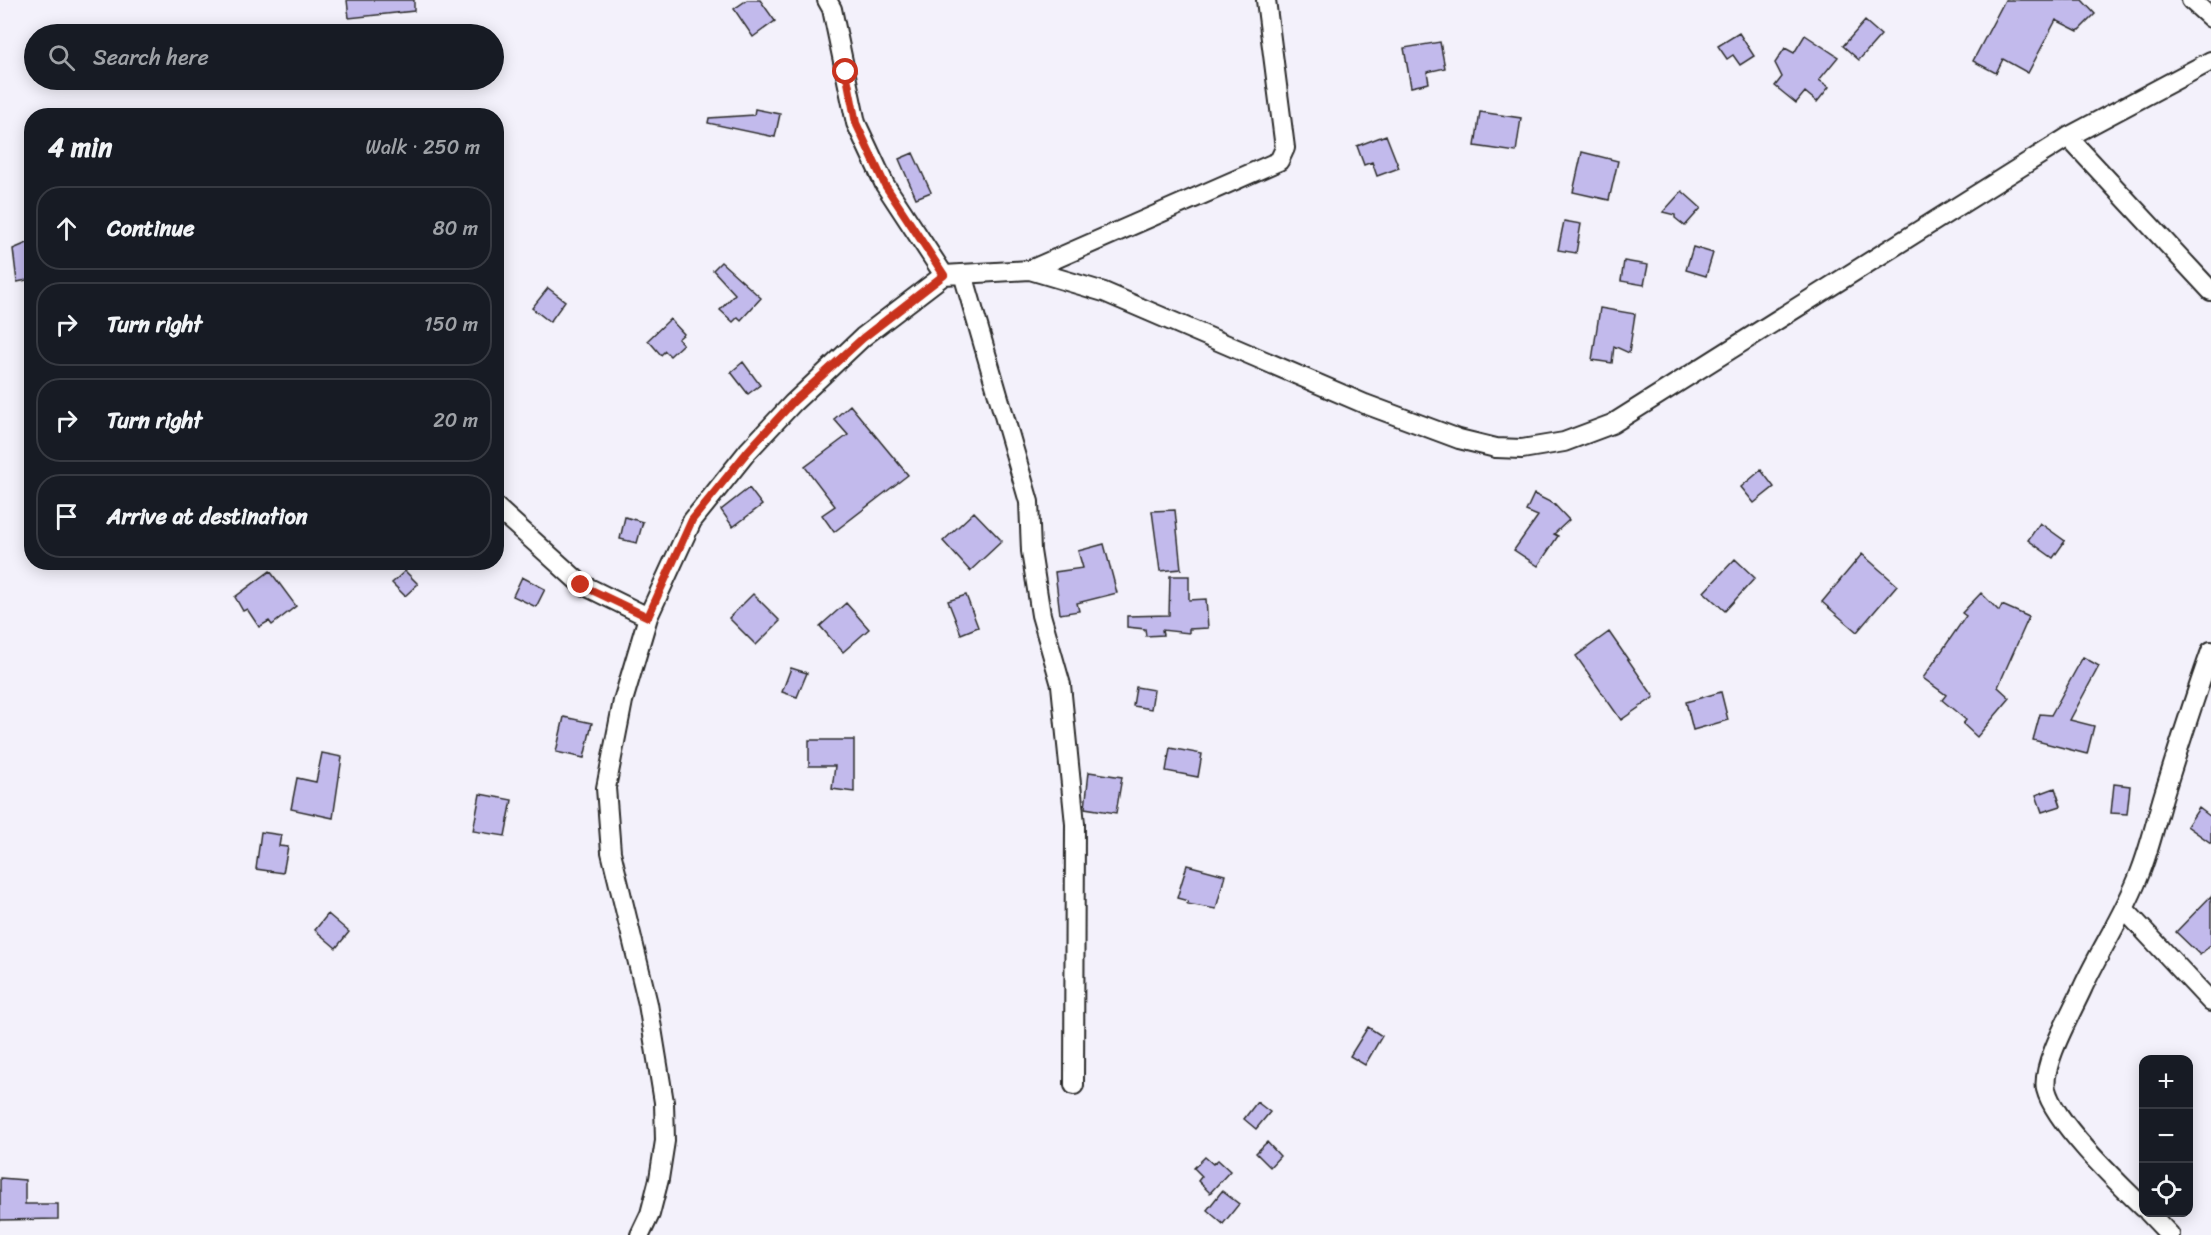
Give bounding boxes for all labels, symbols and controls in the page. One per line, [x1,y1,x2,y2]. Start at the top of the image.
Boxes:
search box [24,24,504,90]
text: Search here [93,38,209,77]
icon: search [45,41,78,74]
route start [832,58,858,84]
text: 4 min [48,124,112,170]
text: Walk · 250 m [366,130,480,165]
text: Continue [107,209,195,248]
text: 80 m [433,211,478,246]
icon: ahead [50,212,83,245]
text: Turn right [107,305,202,344]
text: 150 m [424,307,478,342]
icon: right [50,308,83,341]
text: Turn right [107,401,202,440]
text: 20 m [433,403,478,438]
icon: right [50,404,83,437]
text: Arrive at destination [107,497,308,536]
icon: arrive [50,500,83,533]
route end [567,571,593,597]
map controls [2139,1055,2193,1217]
button: + [2139,1055,2193,1109]
button: − [2139,1109,2193,1163]
button: locate [2139,1163,2193,1217]

